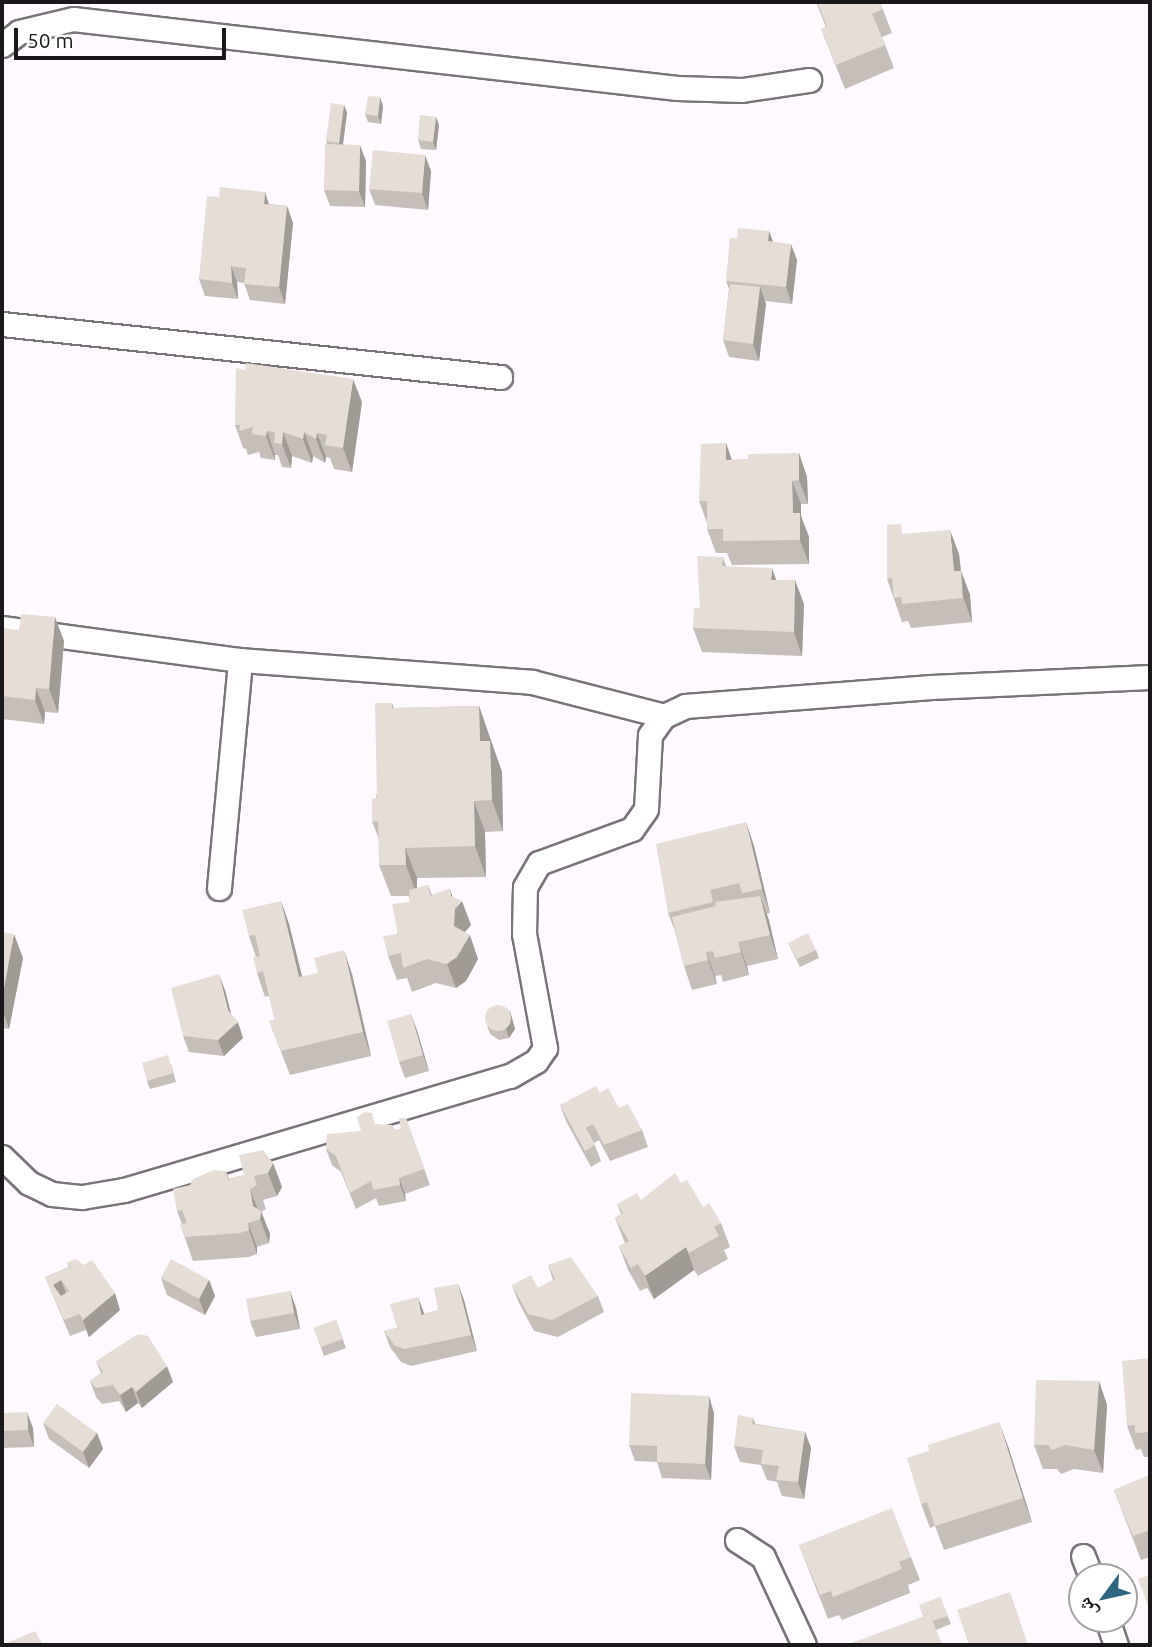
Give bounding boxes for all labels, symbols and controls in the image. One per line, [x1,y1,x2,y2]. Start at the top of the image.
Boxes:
scale bar [18,14,229,58]
text: 50 m [27,28,74,52]
north arrow [1068,1563,1138,1633]
text: ش [1072,1594,1102,1623]

